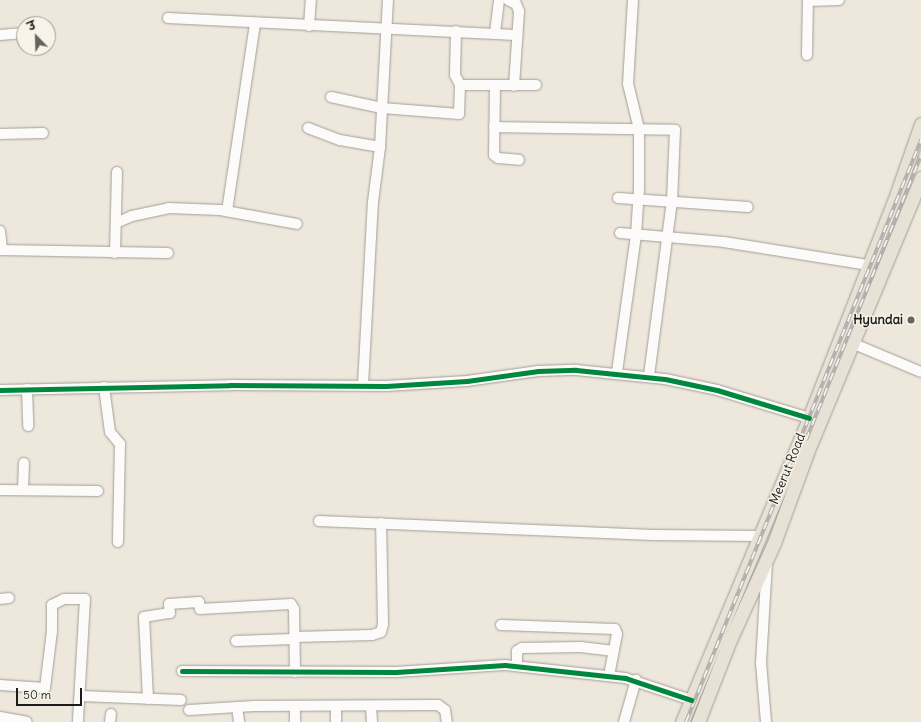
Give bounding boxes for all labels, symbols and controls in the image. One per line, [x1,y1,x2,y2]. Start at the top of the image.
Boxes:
north arrow [16,16,56,56]
text: उ [26,18,38,34]
place label: Hyundai [853,312,903,328]
marker: Hyundai [906,315,916,325]
street label: Meerut Road [767,431,809,507]
scale bar [18,680,84,706]
text: 50 m [23,687,51,702]

